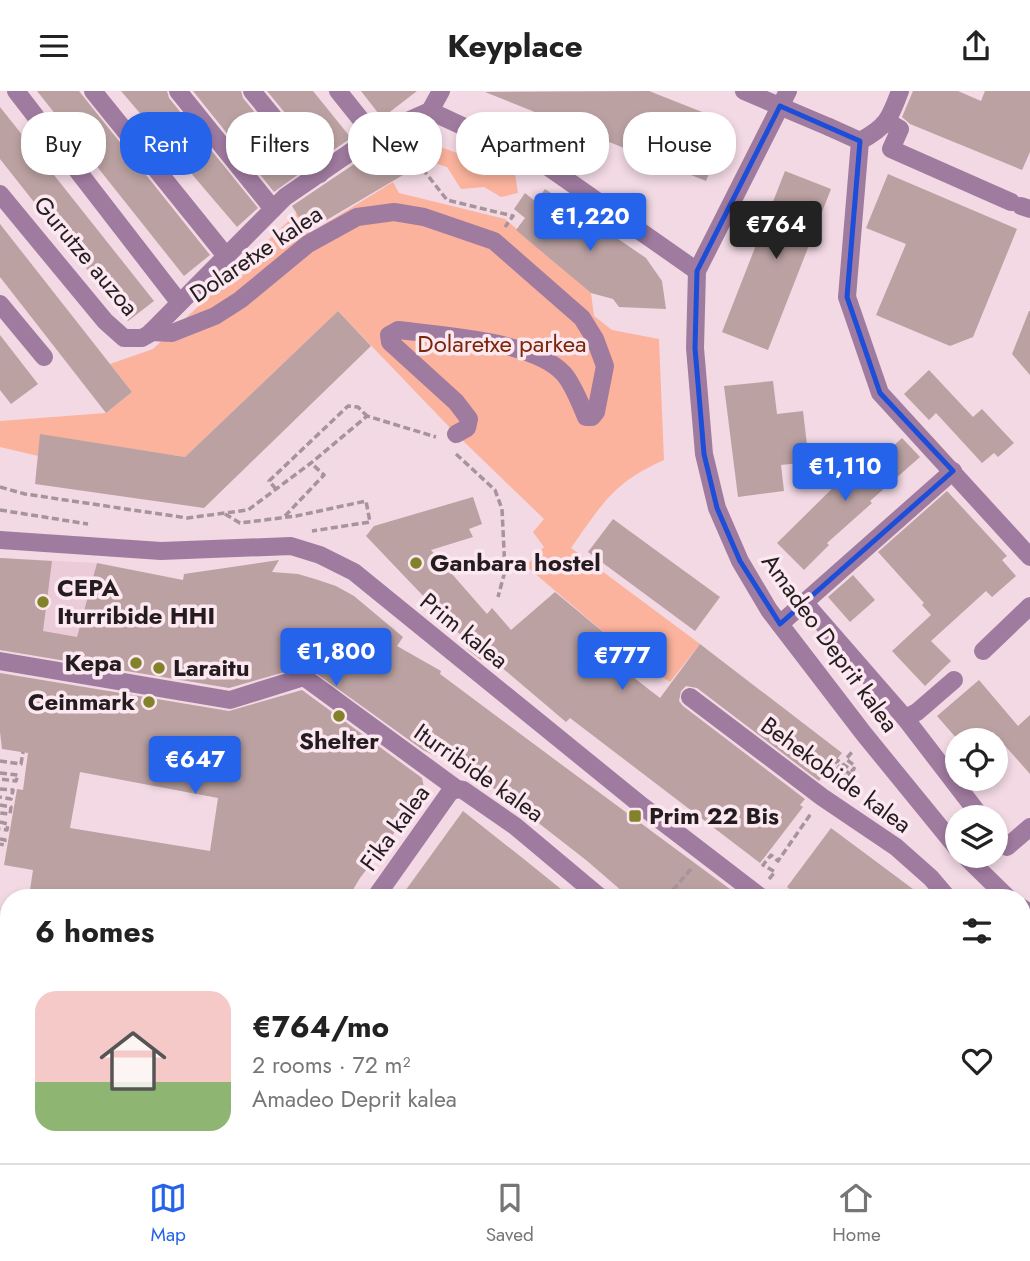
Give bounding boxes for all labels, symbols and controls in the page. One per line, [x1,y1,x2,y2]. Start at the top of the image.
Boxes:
text: Keyplace [447,23,583,69]
icon: menu [35,27,73,65]
icon: share [957,27,995,65]
chip: Buy [21,112,106,175]
chip: Rent [120,112,212,175]
chip: Filters [226,112,334,175]
chip: New [348,112,442,175]
chip: Apartment [456,112,609,175]
chip: House [623,112,736,175]
street label: Gurutze auzoa [26,188,147,323]
pin: €1,220 [533,193,647,253]
street label: Dolaretxe kalea [182,196,329,311]
text: €1,220 [550,199,630,233]
pin: €764 [735,201,817,261]
text: €764 [746,207,806,241]
park label: Dolaretxe parkea [417,326,587,361]
pin: €1,110 [788,443,902,503]
text: €1,110 [809,449,881,483]
place label: Ganbara hostel [430,545,601,580]
street label: Amadeo Deprit kalea [753,546,907,739]
marker: Ganbara hostel [408,555,424,571]
place label: CEPA Iturribide HHI [57,570,215,633]
street label: Prim kalea [413,584,516,677]
marker: CEPA Iturribide HHI [35,594,51,610]
pin: €1,800 [279,629,393,688]
pin: €777 [581,633,663,692]
text: €1,800 [296,634,376,668]
text: €777 [594,638,650,672]
place label: Kepa [64,645,122,680]
place label: Laraitu [173,650,249,685]
marker: Kepa [128,655,144,671]
marker: Laraitu [151,660,167,676]
place label: Ceinmark [28,684,135,719]
marker: Ceinmark [141,694,157,710]
marker: Shelter [331,708,347,724]
street label: Behekobide kalea [754,708,919,841]
street label: Iturribide kalea [407,715,551,830]
place label: Shelter [299,723,379,758]
map controls [945,728,1008,868]
button: locate [945,728,1008,791]
pin: €647 [154,737,236,796]
text: €647 [165,742,225,776]
street label: Fika kalea [351,777,438,878]
place label: Prim 22 Bis [649,798,779,833]
button: layers [945,805,1008,868]
marker: Prim 22 Bis [627,808,643,824]
text: 6 homes [35,910,154,953]
icon: filters [958,912,996,950]
text: €764/mo [252,1005,389,1048]
icon: home [91,1019,175,1103]
icon: heart [958,1042,996,1080]
text: 2 rooms · 72 m² [252,1048,411,1082]
text: Amadeo Deprit kalea [252,1082,457,1116]
tab: Map [149,1179,187,1248]
tab: Saved [486,1179,534,1248]
tab: Home [832,1179,881,1248]

